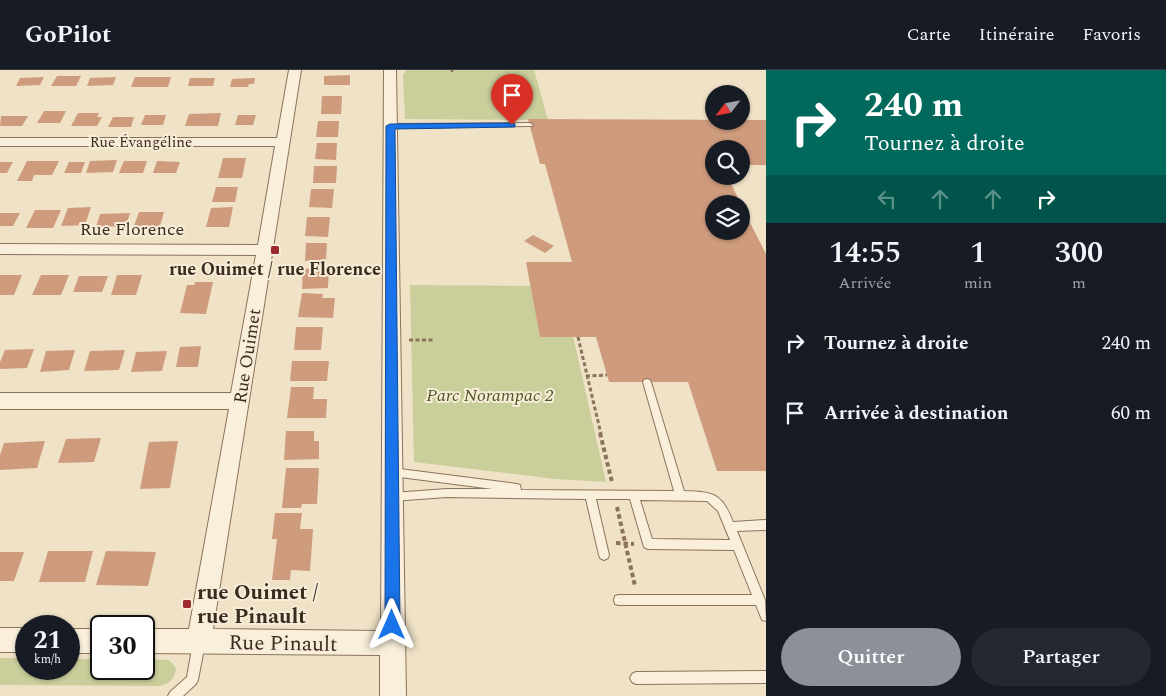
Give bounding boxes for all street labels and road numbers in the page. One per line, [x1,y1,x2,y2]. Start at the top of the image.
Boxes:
street label: Rue Évangéline [90,131,192,154]
street label: Rue Florence [80,216,184,243]
street label: Rue Ouimet [227,307,268,406]
street label: Rue Pinault [228,627,338,661]

